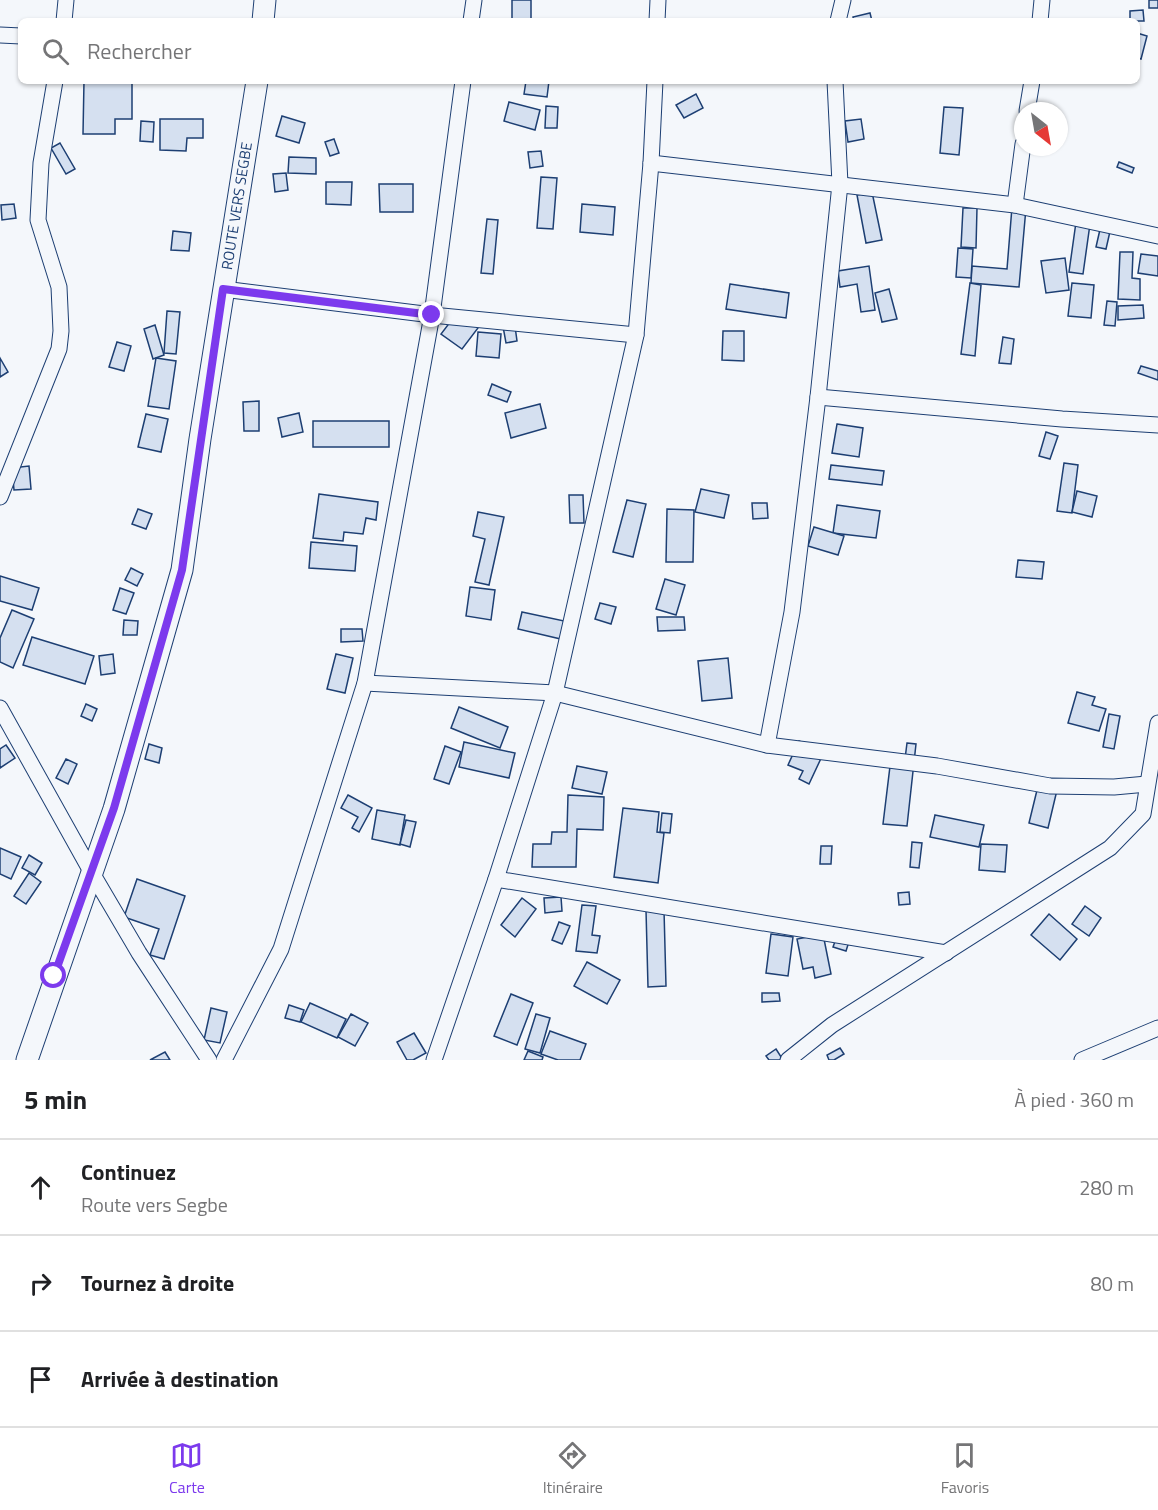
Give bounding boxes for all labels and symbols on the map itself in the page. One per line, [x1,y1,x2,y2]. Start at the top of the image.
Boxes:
north arrow [1014,102,1068,156]
street label: ROUTE VERS SEGBE [215,140,258,271]
route end [418,301,444,327]
route start [40,962,66,988]

